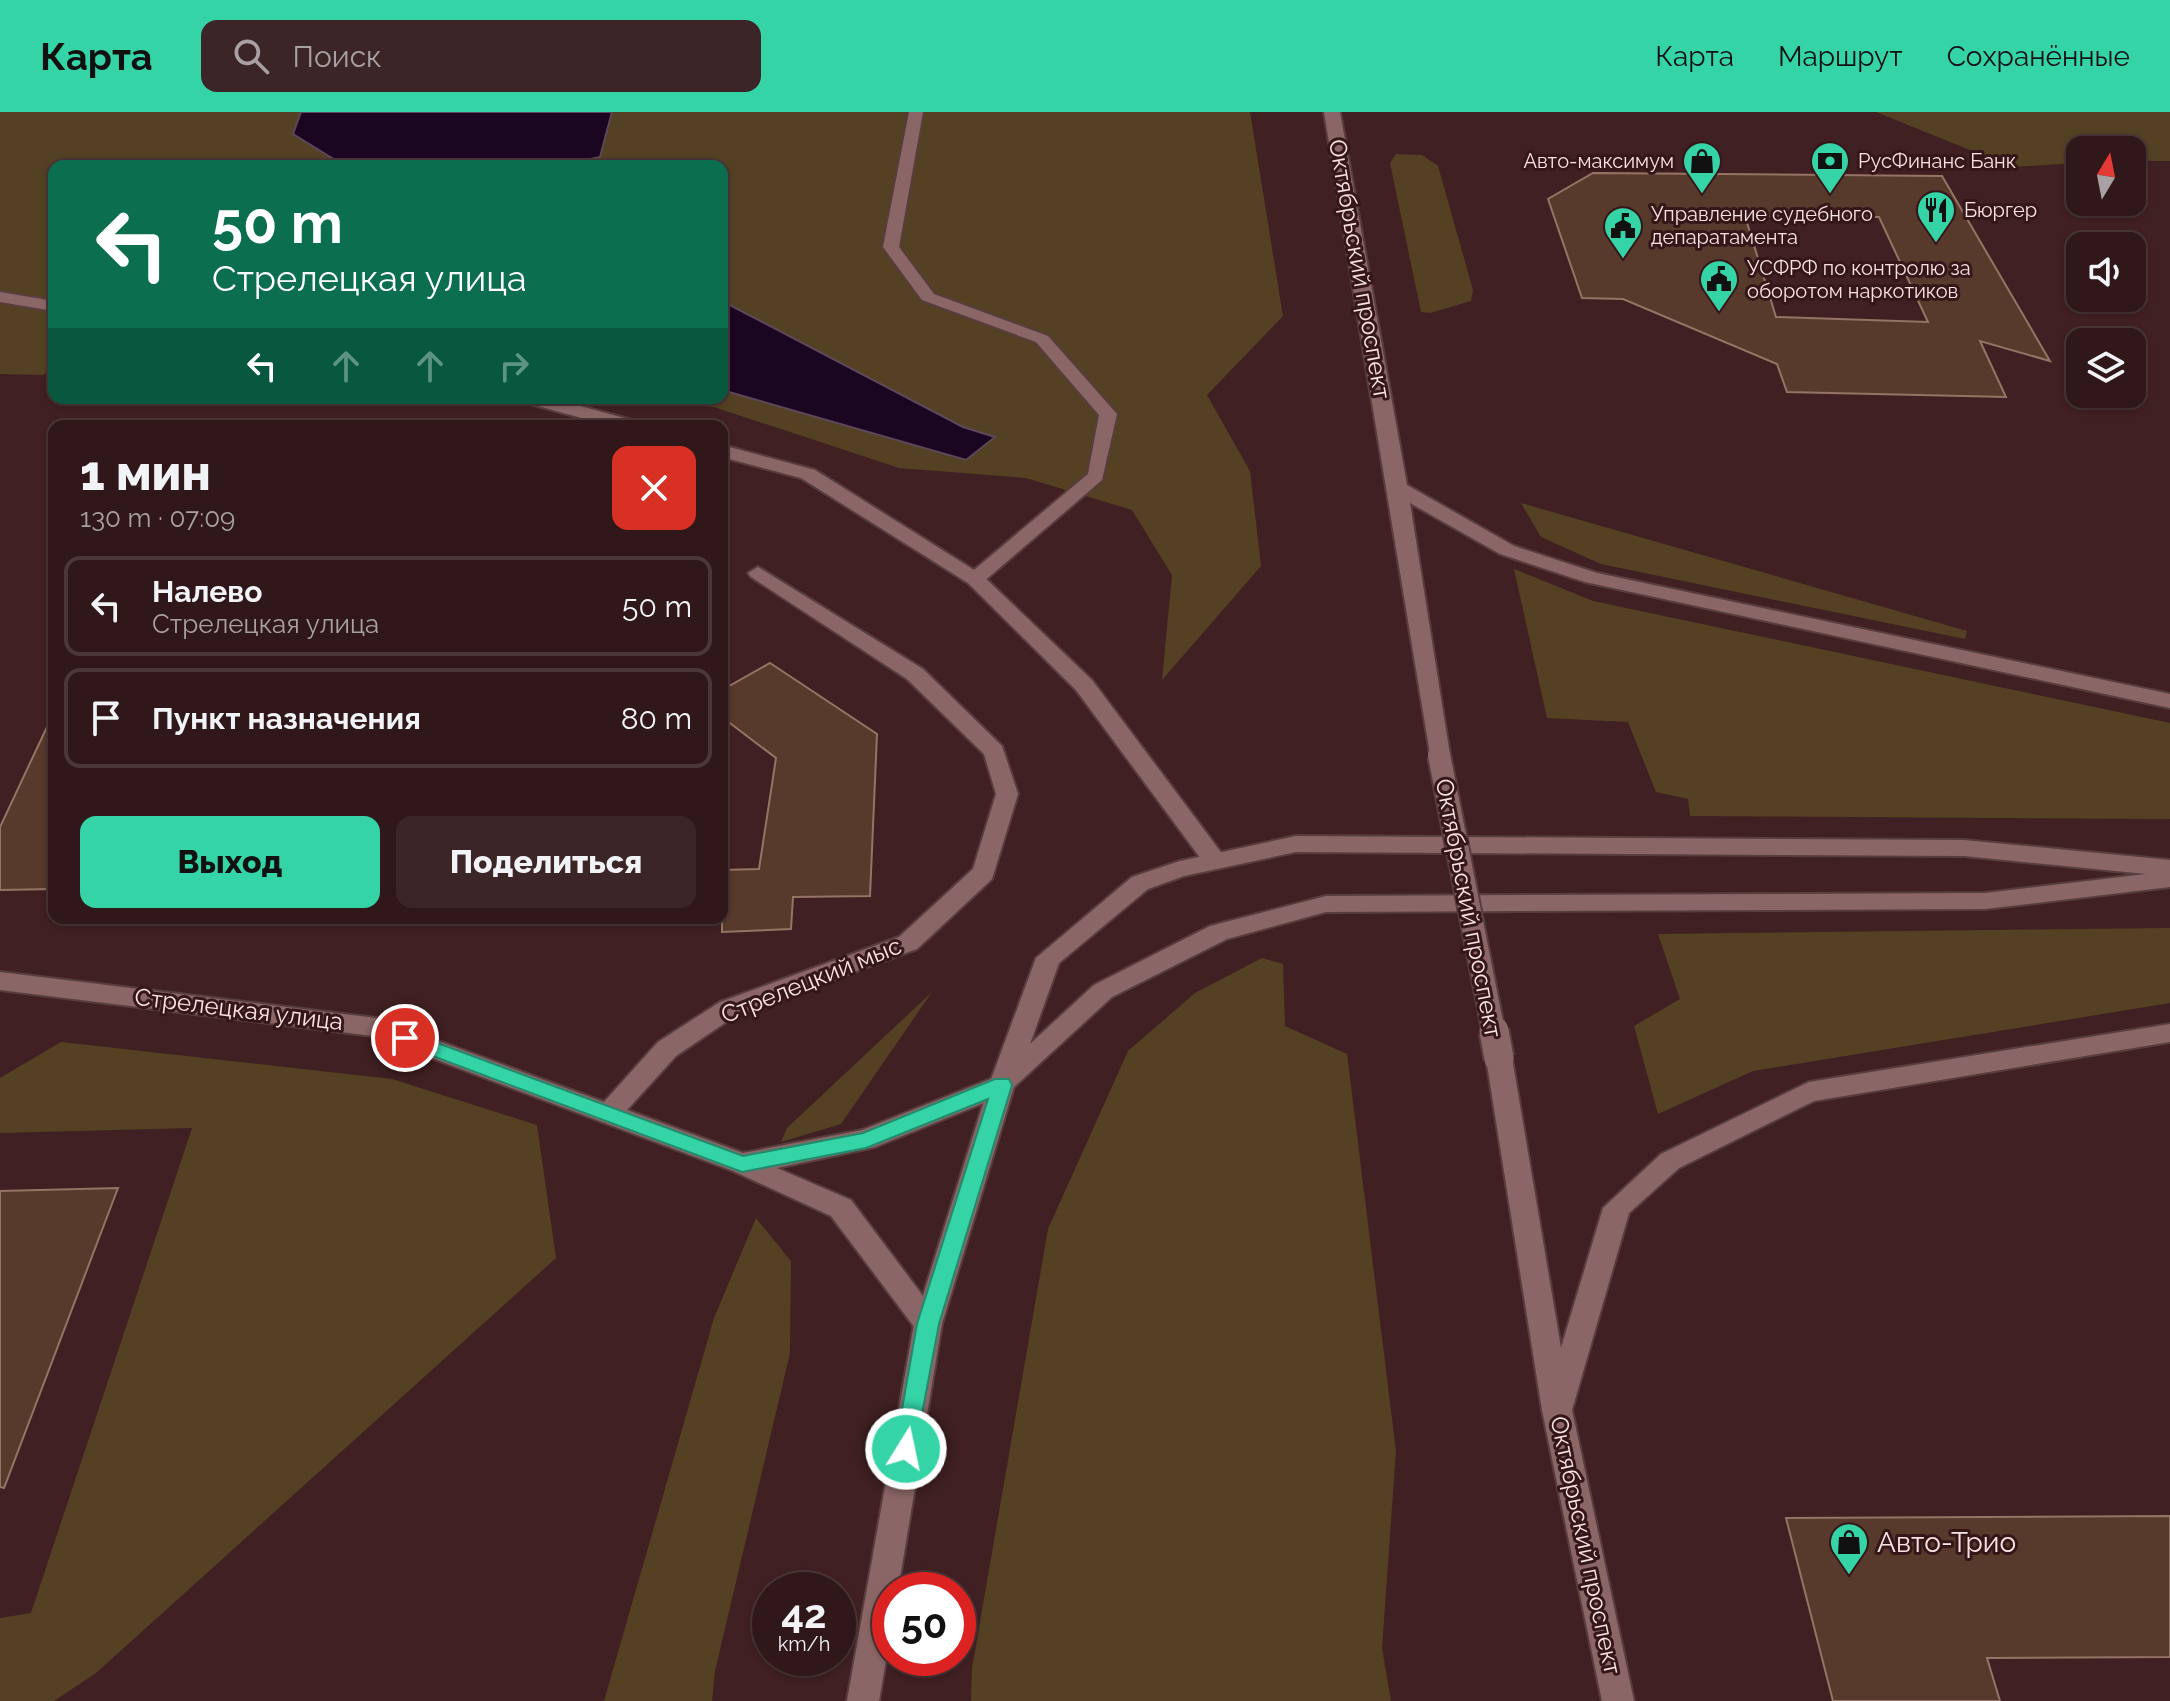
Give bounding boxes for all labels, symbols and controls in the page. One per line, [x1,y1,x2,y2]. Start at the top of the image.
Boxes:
search box [201,20,761,92]
text: Карта [40,34,153,79]
icon: search [229,34,273,78]
text: Поиск [293,39,382,74]
text: Карта [1655,40,1734,73]
text: Маршрут [1778,40,1903,73]
text: Сохранённые [1947,40,2130,73]
north arrow [2066,136,2146,216]
map controls [2066,136,2146,408]
street label: Октябрьский проспект [1323,137,1397,402]
shop icon: Авто-максимум [1681,140,1723,195]
bank icon: РусФинанс Банк [1809,140,1851,195]
place label: Авто-максимум [1523,149,1674,173]
place label: РусФинанс Банк [1858,149,2016,173]
restaurant icon: Бюргер [1915,189,1957,244]
text: 50 m [212,190,343,256]
icon: left [80,192,184,296]
place label: Бюргер [1964,198,2037,222]
place label: Управление судебного депаратамента [1651,202,1873,249]
public building icon: Управление судебного депаратамента [1602,205,1644,260]
button: sound [2066,232,2146,312]
place label: УСФРФ по контролю за оборотом наркотиков [1747,256,1971,303]
text: Стрелецкая улица [212,257,527,299]
public building icon: УСФРФ по контролю за оборотом наркотиков [1698,258,1740,313]
button: layers [2066,328,2146,408]
icon: left [240,344,284,388]
icon: ahead [324,344,368,388]
icon: ahead [408,344,452,388]
icon: right [492,344,536,388]
text: 1 мин [80,445,211,501]
button: close [612,446,696,530]
text: 130 m · 07:09 [80,503,235,533]
text: Налево [152,574,262,609]
icon: left [84,584,128,628]
text: 50 m [622,589,692,624]
text: Стрелецкая улица [152,609,379,639]
icon: arrive [84,696,128,740]
text: Пункт назначения [152,701,421,736]
text: 80 m [621,701,692,736]
street label: Октябрьский проспект [1430,776,1508,1040]
button: Выход [80,816,380,908]
button: Поделиться [396,816,696,908]
street label: Стрелецкий мыс [717,931,905,1029]
street label: Стрелецкая улица [133,982,345,1036]
pin [371,1004,439,1072]
icon: arrive [383,1016,427,1060]
position arrow [864,1407,948,1491]
street label: Октябрьский проспект [1544,1413,1628,1677]
shop icon: Авто-Трио [1828,1521,1870,1576]
place label: Авто-Трио [1877,1526,2016,1559]
speed limit sign: 50 [872,1572,976,1676]
text: 42 [781,1590,827,1637]
text: km/h [778,1632,830,1656]

